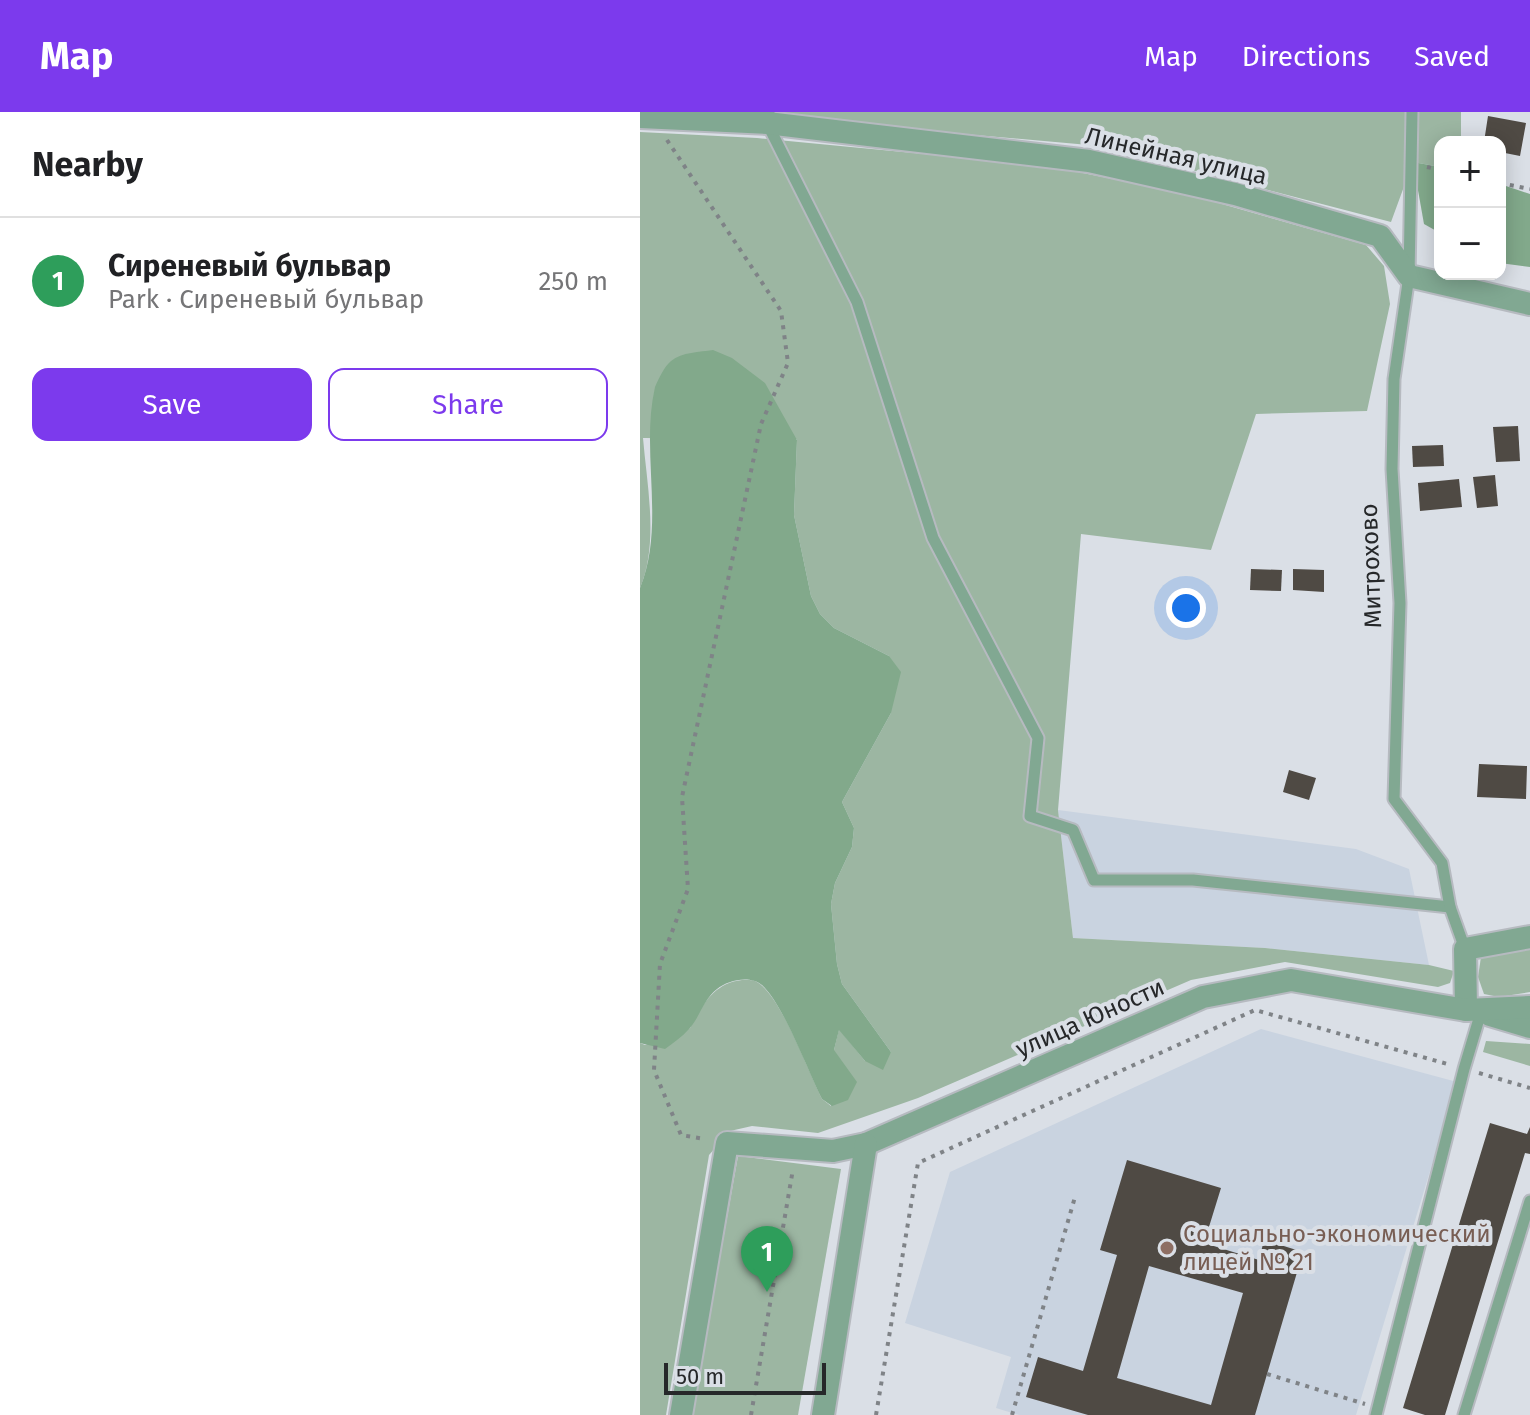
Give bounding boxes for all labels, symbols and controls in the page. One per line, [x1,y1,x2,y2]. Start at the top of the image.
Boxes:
text: Map [40,33,113,79]
text: Map [1144,40,1198,73]
text: Directions [1242,40,1370,73]
text: Saved [1414,40,1490,73]
street label: Линейная улица [1082,121,1270,191]
map controls [1434,136,1506,280]
button: + [1434,136,1506,208]
text: Nearby [32,144,143,185]
button: − [1434,208,1506,280]
text: Сиреневый бульвар [108,248,391,284]
text: 1 [52,266,64,297]
text: 250 m [538,266,608,297]
text: Park · Сиреневый бульвар [108,284,424,315]
button: Save [32,368,312,441]
button: Share [328,368,608,441]
street label: Митрохово [1355,503,1387,629]
your location [1166,588,1206,628]
street label: улица Юности [1011,973,1169,1063]
place label: Социально-экономический лицей № 21 [1183,1220,1491,1276]
pin: 1 [741,1226,793,1292]
marker: Социально-экономический лицей № 21 [1158,1239,1176,1257]
scale bar [664,1359,826,1395]
text: 50 m [676,1363,724,1390]

